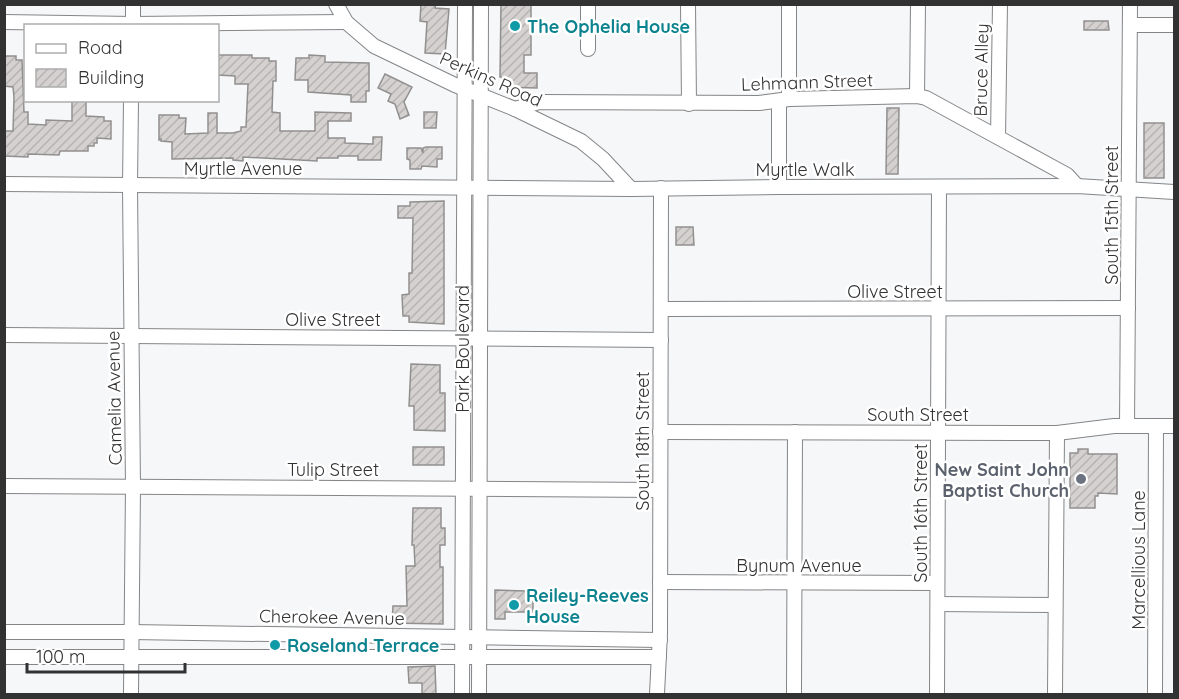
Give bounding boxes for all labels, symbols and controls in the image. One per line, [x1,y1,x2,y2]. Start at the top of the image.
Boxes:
place label: The Ophelia House [527,15,690,38]
marker: The Ophelia House [508,19,522,33]
street label: Bruce Alley [969,23,993,117]
legend [24,24,219,102]
text: Road [78,36,123,59]
street label: Perkins Road [436,46,546,112]
text: Building [78,66,144,89]
street label: Lehmann Street [741,68,873,96]
street label: South 15th Street [1100,145,1123,285]
street label: Myrtle Avenue [184,157,302,180]
street label: Myrtle Walk [755,158,855,181]
street label: Olive Street [847,280,943,303]
street label: Park Boulevard [451,285,474,413]
street label: Olive Street [285,308,381,331]
street label: Camelia Avenue [101,330,127,466]
street label: South 18th Street [631,371,654,511]
street label: South Street [867,403,969,426]
street label: South 16th Street [909,443,932,583]
street label: Tulip Street [287,458,379,481]
place label: New Saint John Baptist Church [934,458,1069,502]
marker: New Saint John Baptist Church [1074,472,1088,486]
street label: Marcellious Lane [1127,490,1150,630]
street label: Bynum Avenue [736,554,862,577]
place label: Reiley-Reeves House [526,584,649,628]
marker: Reiley-Reeves House [507,598,521,612]
street label: Cherokee Avenue [259,604,405,630]
place label: Roseland Terrace [287,634,439,657]
scale bar [27,636,184,674]
marker: Roseland Terrace [268,638,282,652]
text: 100 m [36,645,85,668]

